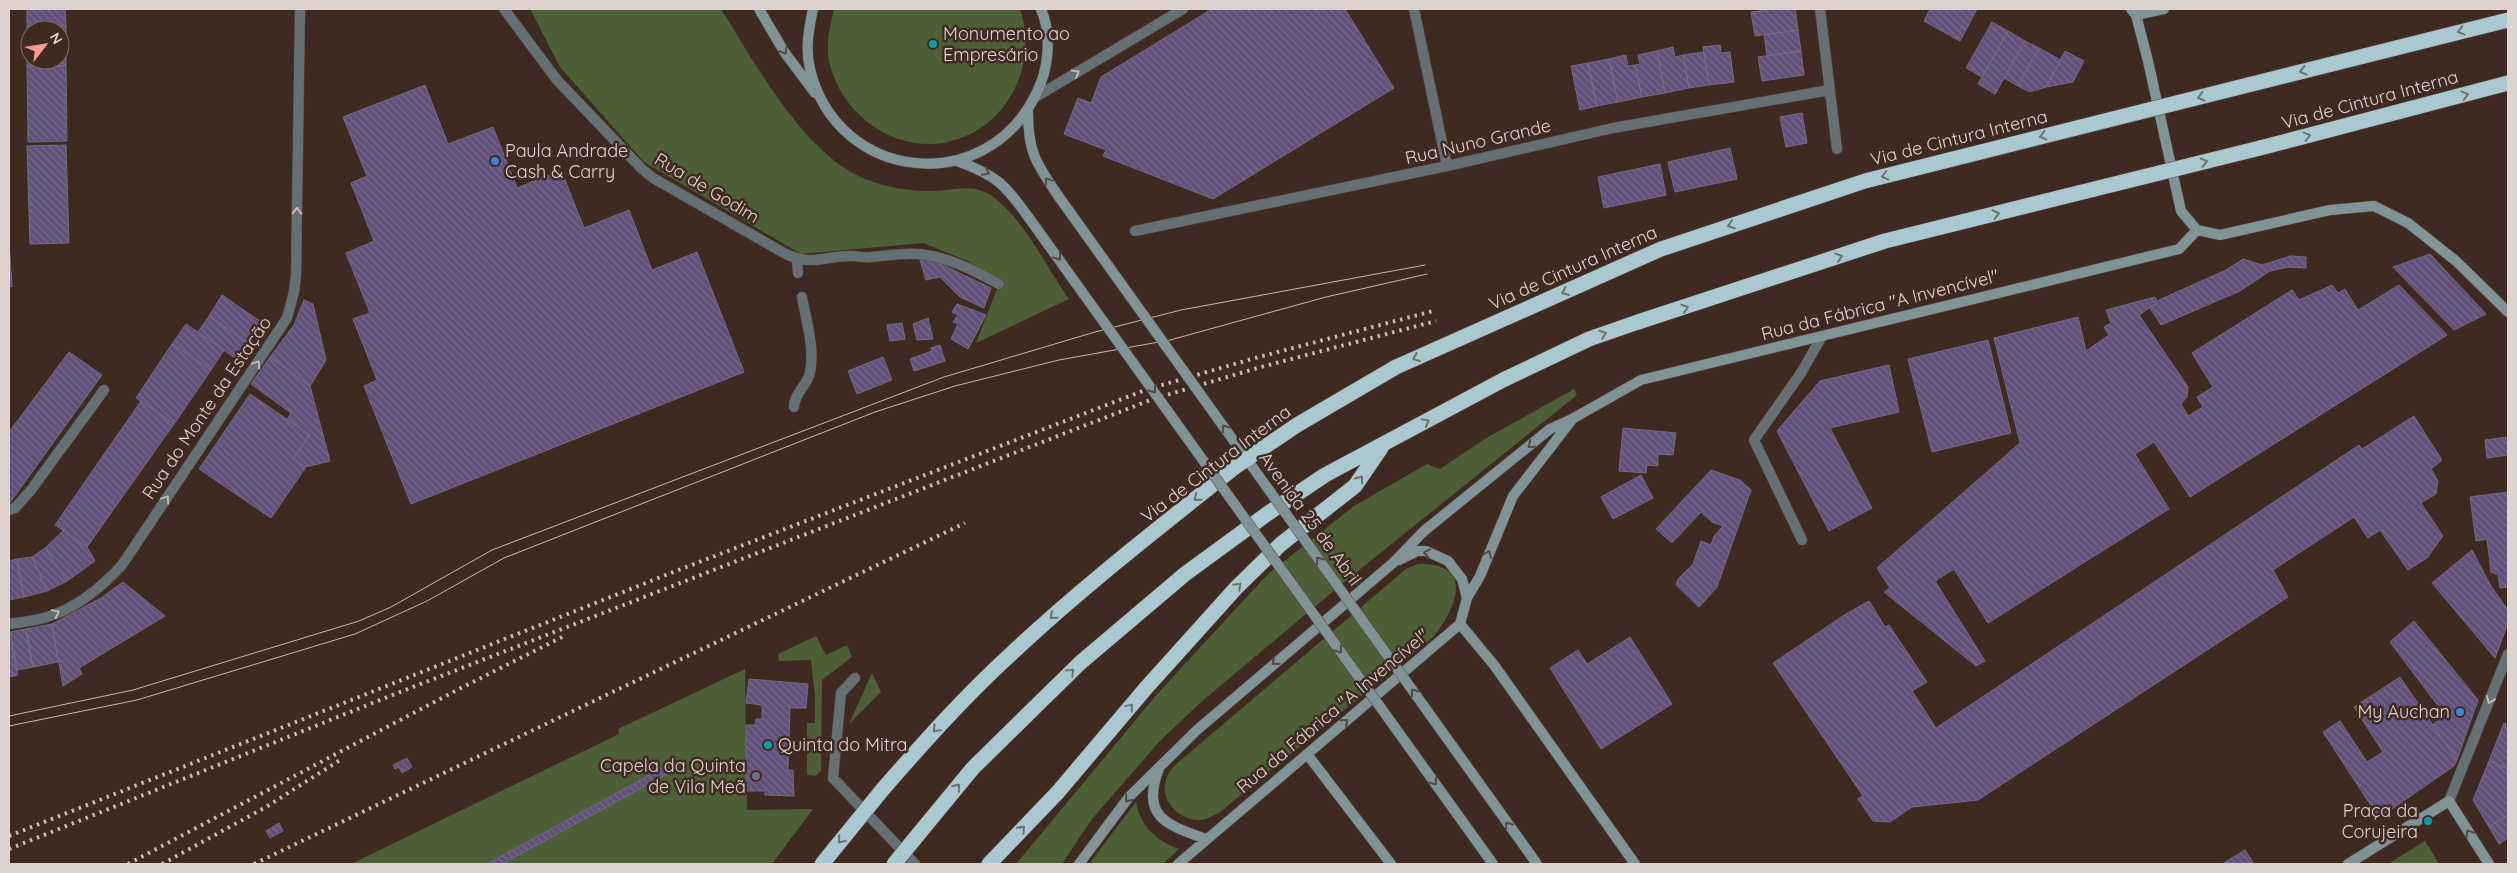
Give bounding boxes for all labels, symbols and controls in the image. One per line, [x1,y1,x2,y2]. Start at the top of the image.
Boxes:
north arrow [20,20,70,70]
place label: Monumento ao Empresário [943,22,1070,66]
one-way arrow [2457,26,2466,36]
text: N [46,29,67,47]
marker: Monumento ao Empresário [927,38,939,50]
one-way arrow [778,45,787,54]
street label: Via de Cintura Interna [2279,65,2461,134]
one-way arrow [2300,66,2308,76]
one-way arrow [1070,70,1079,80]
one-way arrow [2460,90,2468,100]
one-way arrow [2196,91,2205,102]
street label: Via de Cintura Interna [1868,104,2050,171]
street label: Rua Nuno Grande [1403,114,1553,169]
one-way arrow [2040,131,2048,141]
one-way arrow [2303,131,2311,141]
place label: Paula Andrade Cash & Carry [505,139,628,183]
street label: Rua de Godim [651,147,764,228]
marker: Paula Andrade Cash & Carry [489,155,501,167]
one-way arrow [2200,157,2209,168]
one-way arrow [980,166,989,176]
one-way arrow [1881,170,1890,181]
one-way arrow [1045,178,1054,187]
one-way arrow [292,207,302,215]
one-way arrow [1991,209,2000,220]
street label: Via de Cintura Interna [1485,220,1661,315]
one-way arrow [1727,220,1735,230]
one-way arrow [1052,252,1061,261]
one-way arrow [1834,252,1843,262]
street label: Rua da Fábrica "A Invencível" [1759,264,2001,345]
one-way arrow [1561,285,1570,296]
one-way arrow [1680,303,1689,313]
street label: Rua do Monte da Estação [137,312,276,503]
one-way arrow [1598,330,1607,340]
one-way arrow [1412,352,1421,362]
one-way arrow [251,360,260,370]
one-way arrow [1146,384,1156,393]
street label: Via de Cintura Interna [1136,400,1295,528]
one-way arrow [1421,418,1430,428]
one-way arrow [1222,425,1230,434]
one-way arrow [1528,439,1537,447]
street label: Avenida 25 de Abril [1254,447,1367,590]
one-way arrow [1354,475,1363,485]
one-way arrow [1194,492,1203,501]
one-way arrow [160,495,170,504]
one-way arrow [1422,548,1431,559]
one-way arrow [1482,550,1492,559]
one-way arrow [1316,556,1325,566]
one-way arrow [1233,583,1242,592]
one-way arrow [51,609,60,619]
one-way arrow [1050,610,1059,619]
street label: Rua da Fábrica "A Invencível" [1232,623,1434,798]
one-way arrow [1333,644,1342,653]
one-way arrow [1271,656,1280,665]
one-way arrow [1065,668,1074,677]
one-way arrow [1411,689,1420,698]
one-way arrow [2485,695,2495,703]
place label: My Auchan [2357,700,2450,723]
one-way arrow [1124,704,1132,713]
marker: My Auchan [2454,706,2466,718]
one-way arrow [1339,719,1348,728]
one-way arrow [933,723,942,732]
place label: Quinta do Mitra [778,733,908,756]
marker: Quinta do Mitra [762,739,774,751]
place label: Capela da Quinta de Vila Meã [600,754,746,798]
marker: Capela da Quinta de Vila Meã [750,770,762,782]
one-way arrow [1428,776,1437,786]
one-way arrow [951,784,959,793]
one-way arrow [1125,793,1134,802]
place label: Praça da Corujeira [2342,799,2418,843]
marker: Praça da Corujeira [2422,815,2434,827]
one-way arrow [1505,821,1514,830]
one-way arrow [1016,826,1025,835]
one-way arrow [2465,829,2475,838]
one-way arrow [839,834,847,843]

